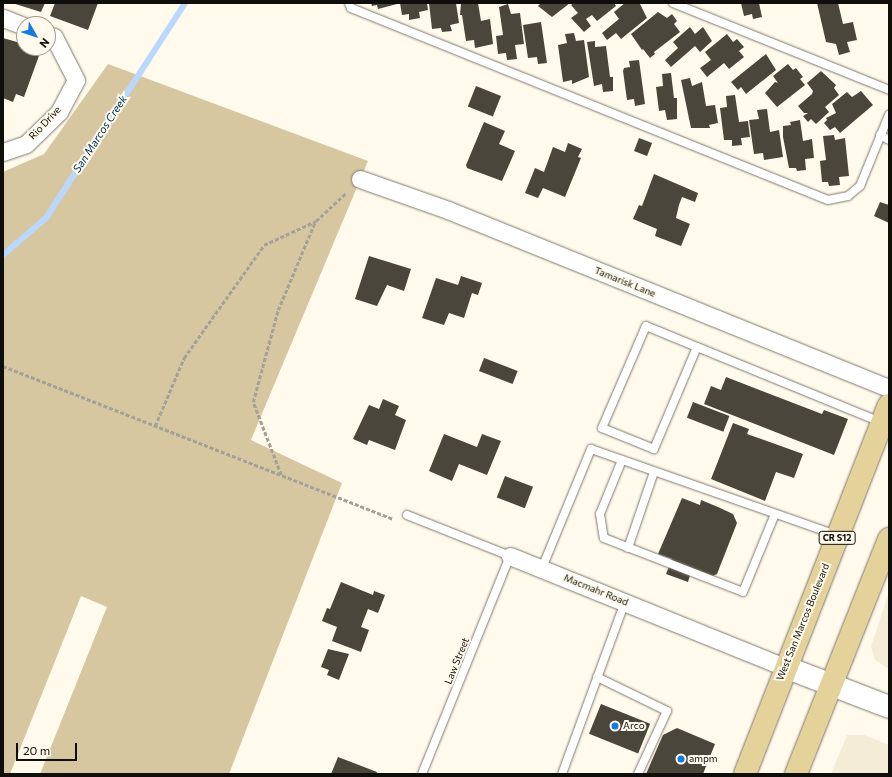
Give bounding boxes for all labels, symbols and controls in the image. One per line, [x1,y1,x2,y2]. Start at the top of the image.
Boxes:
north arrow [16,16,56,56]
text: N [37,36,53,51]
water label: San Marcos Creek [70,93,130,175]
street label: Rio Drive [27,104,63,142]
street label: Tamarisk Lane [593,264,657,300]
road number: CR S12 [818,531,856,545]
street label: West San Marcos Boulevard [774,562,832,682]
street label: Macmahr Road [562,572,630,608]
street label: Law Street [442,636,472,686]
place label: Arco [623,720,645,732]
marker: Arco [610,721,620,731]
scale bar [18,735,79,761]
text: 20 m [23,743,50,757]
place label: ampm [689,753,718,765]
marker: ampm [676,754,686,764]

